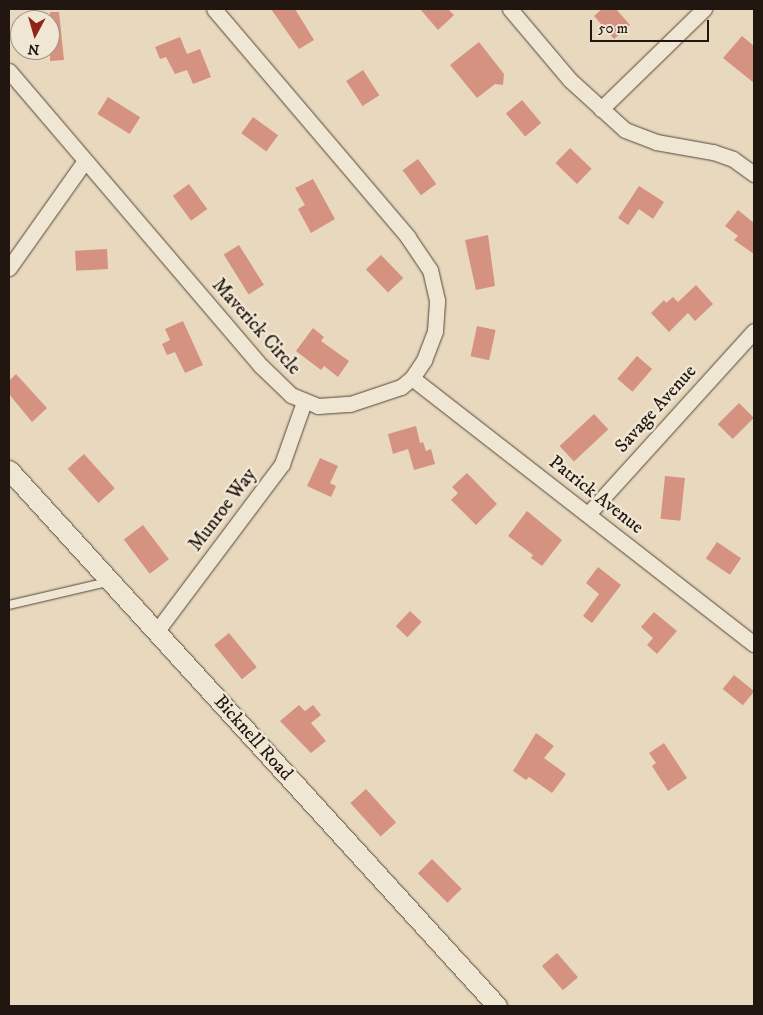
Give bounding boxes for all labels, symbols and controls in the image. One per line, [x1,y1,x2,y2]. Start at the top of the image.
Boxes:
north arrow [10,10,60,60]
scale bar [593,10,712,42]
text: 50 m [598,19,628,38]
text: N [27,39,40,58]
street label: Maverick Circle [207,274,305,380]
street label: Savage Avenue [611,360,701,458]
street label: Patrick Avenue [544,451,648,539]
street label: Munroe Way [184,464,262,556]
street label: Bicknell Road [209,691,297,785]

